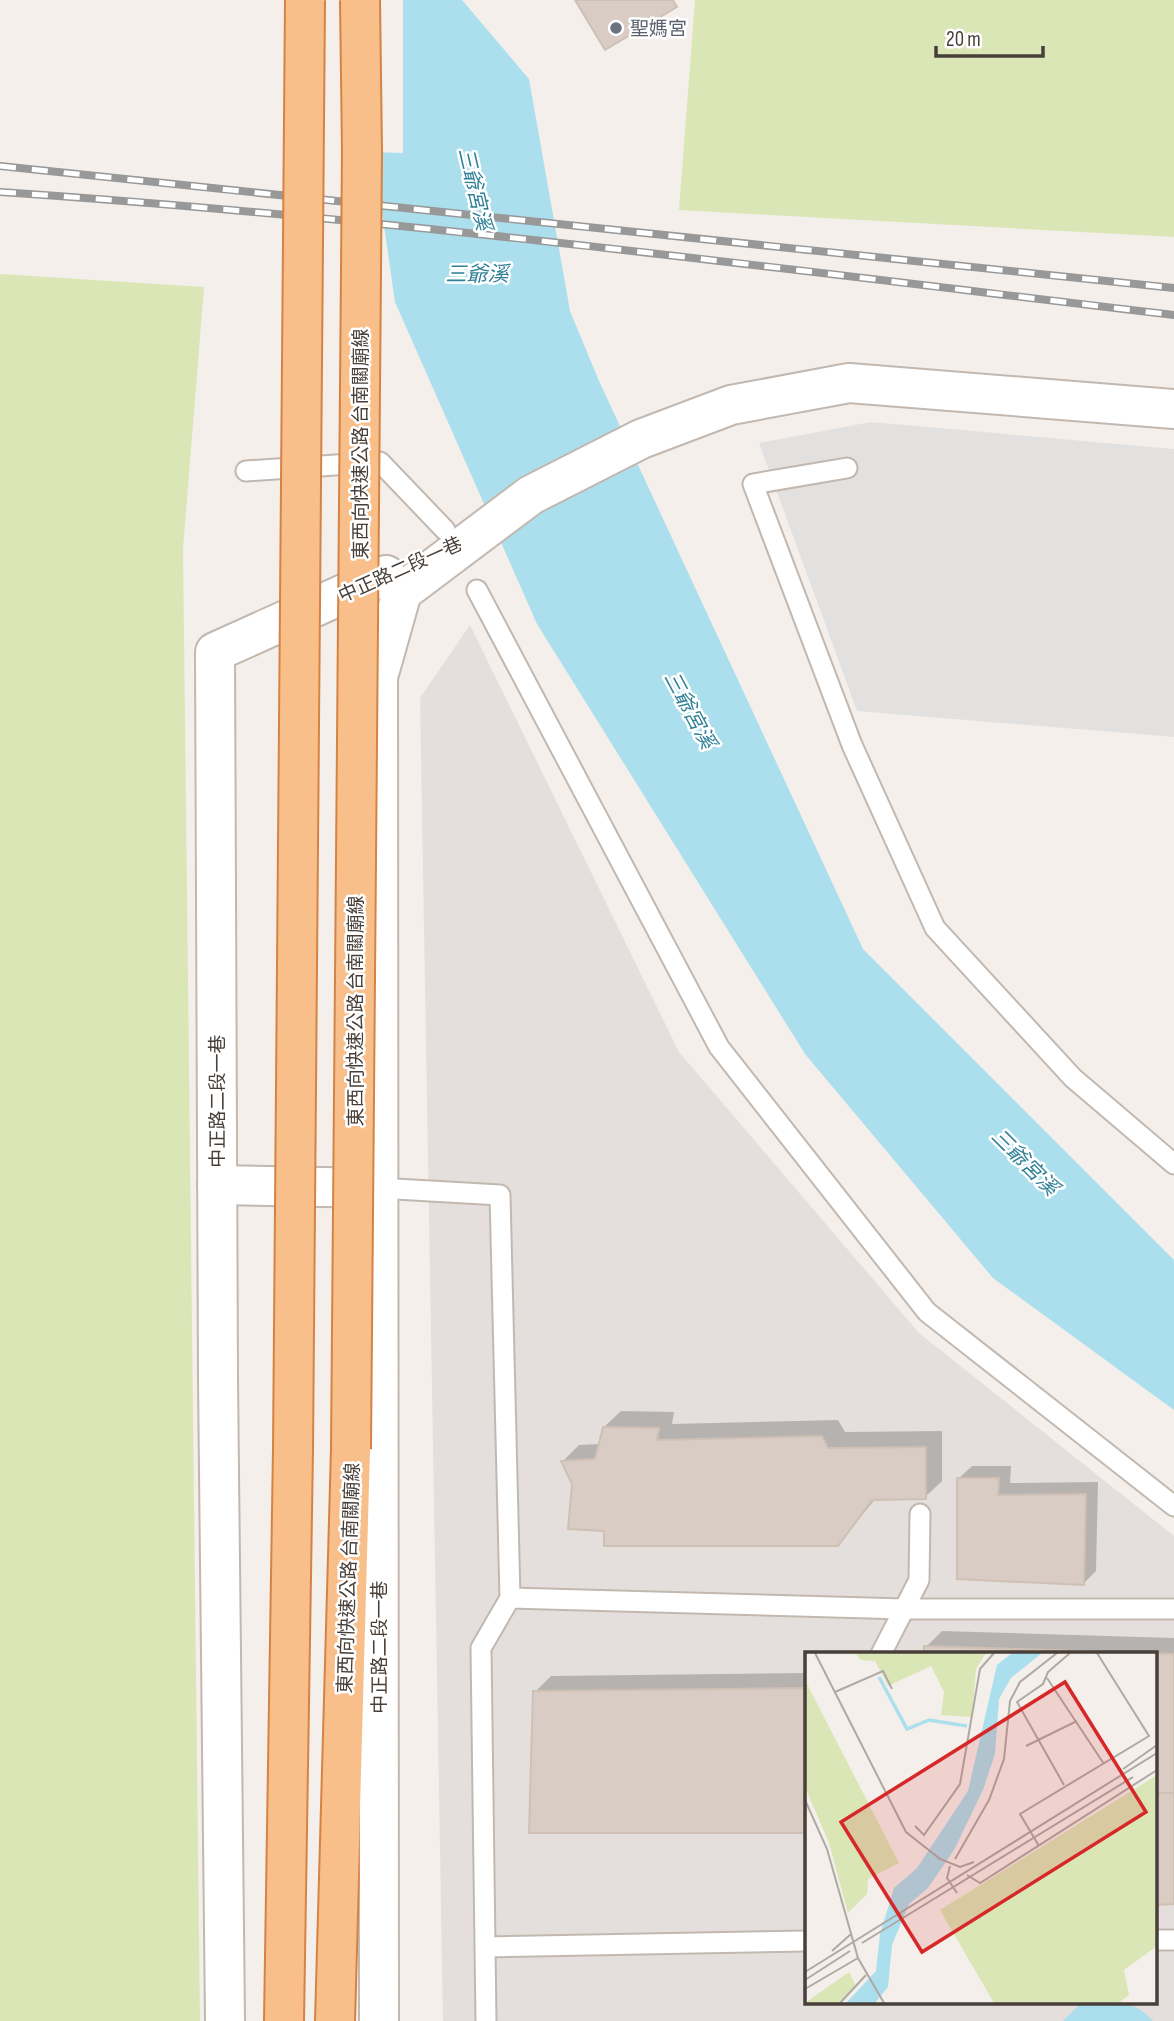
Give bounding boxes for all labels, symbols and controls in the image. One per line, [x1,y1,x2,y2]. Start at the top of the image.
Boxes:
scale bar [936,14,1043,58]
place label: 聖媽宮 [630,18,687,41]
marker: 聖媽宮 [608,20,624,36]
text: 20 m [946,27,981,52]
water label: 三爺宮溪 [453,145,497,236]
water label: 三爺溪 [446,262,511,287]
street label: 東西向快速公路 台南關廟線 [350,328,373,560]
street label: 中正路二段一巷 [335,533,466,608]
water label: 三爺宮溪 [659,667,722,756]
street label: 東西向快速公路 台南關廟線 [345,895,368,1127]
street label: 中正路二段一巷 [207,1034,230,1168]
water label: 三爺宮溪 [986,1124,1065,1203]
street label: 東西向快速公路 台南關廟線 [334,1462,365,1694]
street label: 中正路二段一巷 [369,1580,392,1714]
inset map [805,1652,1156,2004]

